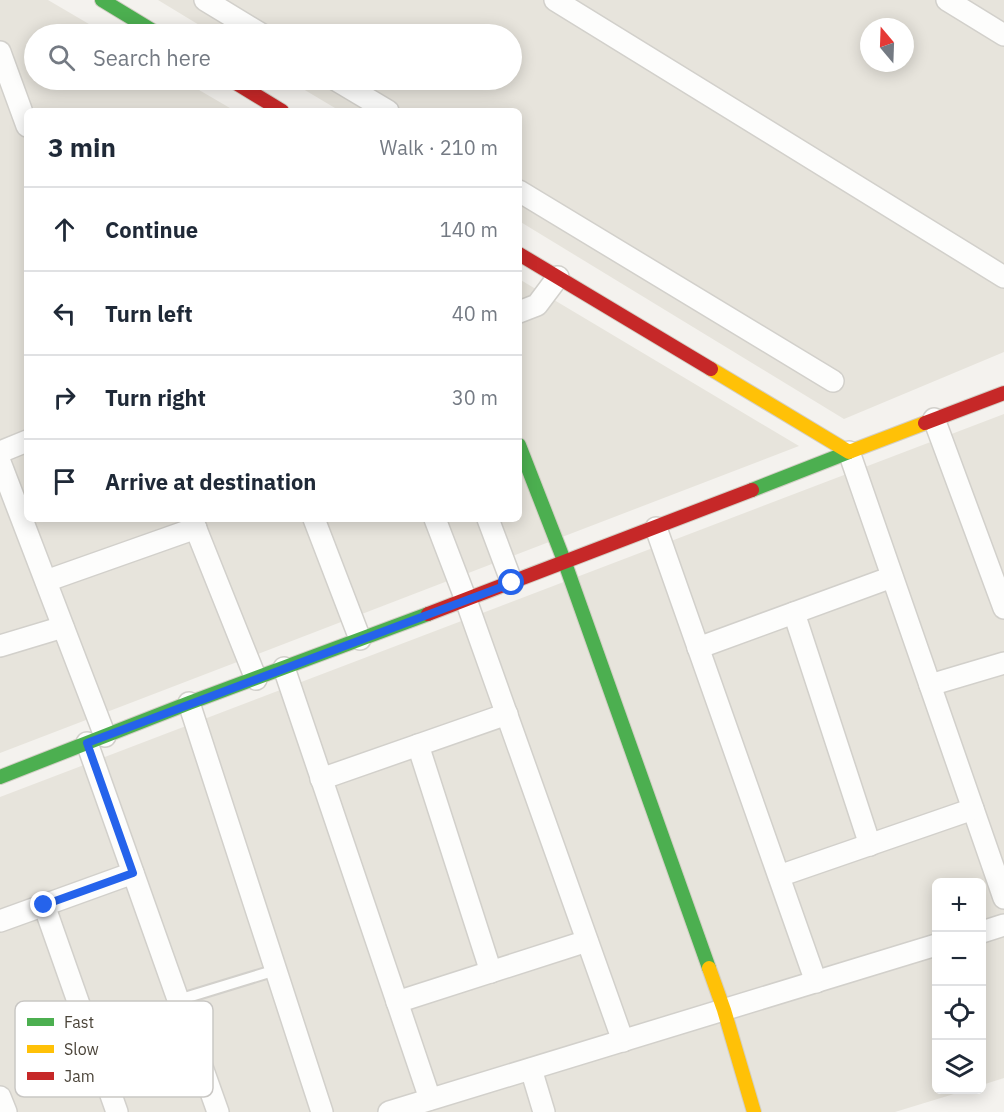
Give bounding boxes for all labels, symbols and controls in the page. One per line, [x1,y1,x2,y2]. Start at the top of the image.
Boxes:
north arrow [860,18,914,72]
search box [24,24,522,90]
icon: search [45,41,78,74]
text: Search here [93,43,211,72]
text: 3 min [48,130,116,164]
text: Walk · 210 m [380,134,498,161]
icon: ahead [48,213,81,246]
text: Continue [105,215,198,244]
text: 140 m [440,216,498,243]
icon: left [48,297,81,330]
text: Turn left [105,299,193,328]
text: 40 m [452,300,498,327]
icon: right [48,381,81,414]
text: Turn right [105,383,206,412]
text: 30 m [452,384,498,411]
icon: arrive [48,465,81,498]
text: Arrive at destination [105,467,316,496]
route start [498,569,524,595]
map controls [932,878,986,1094]
button: + [932,878,986,932]
route end [30,891,56,917]
button: − [932,932,986,986]
button: locate [932,986,986,1040]
legend [15,1001,213,1097]
text: Fast [64,1012,94,1032]
text: Slow [64,1039,99,1059]
button: layers [932,1040,986,1094]
text: Jam [64,1066,95,1086]

